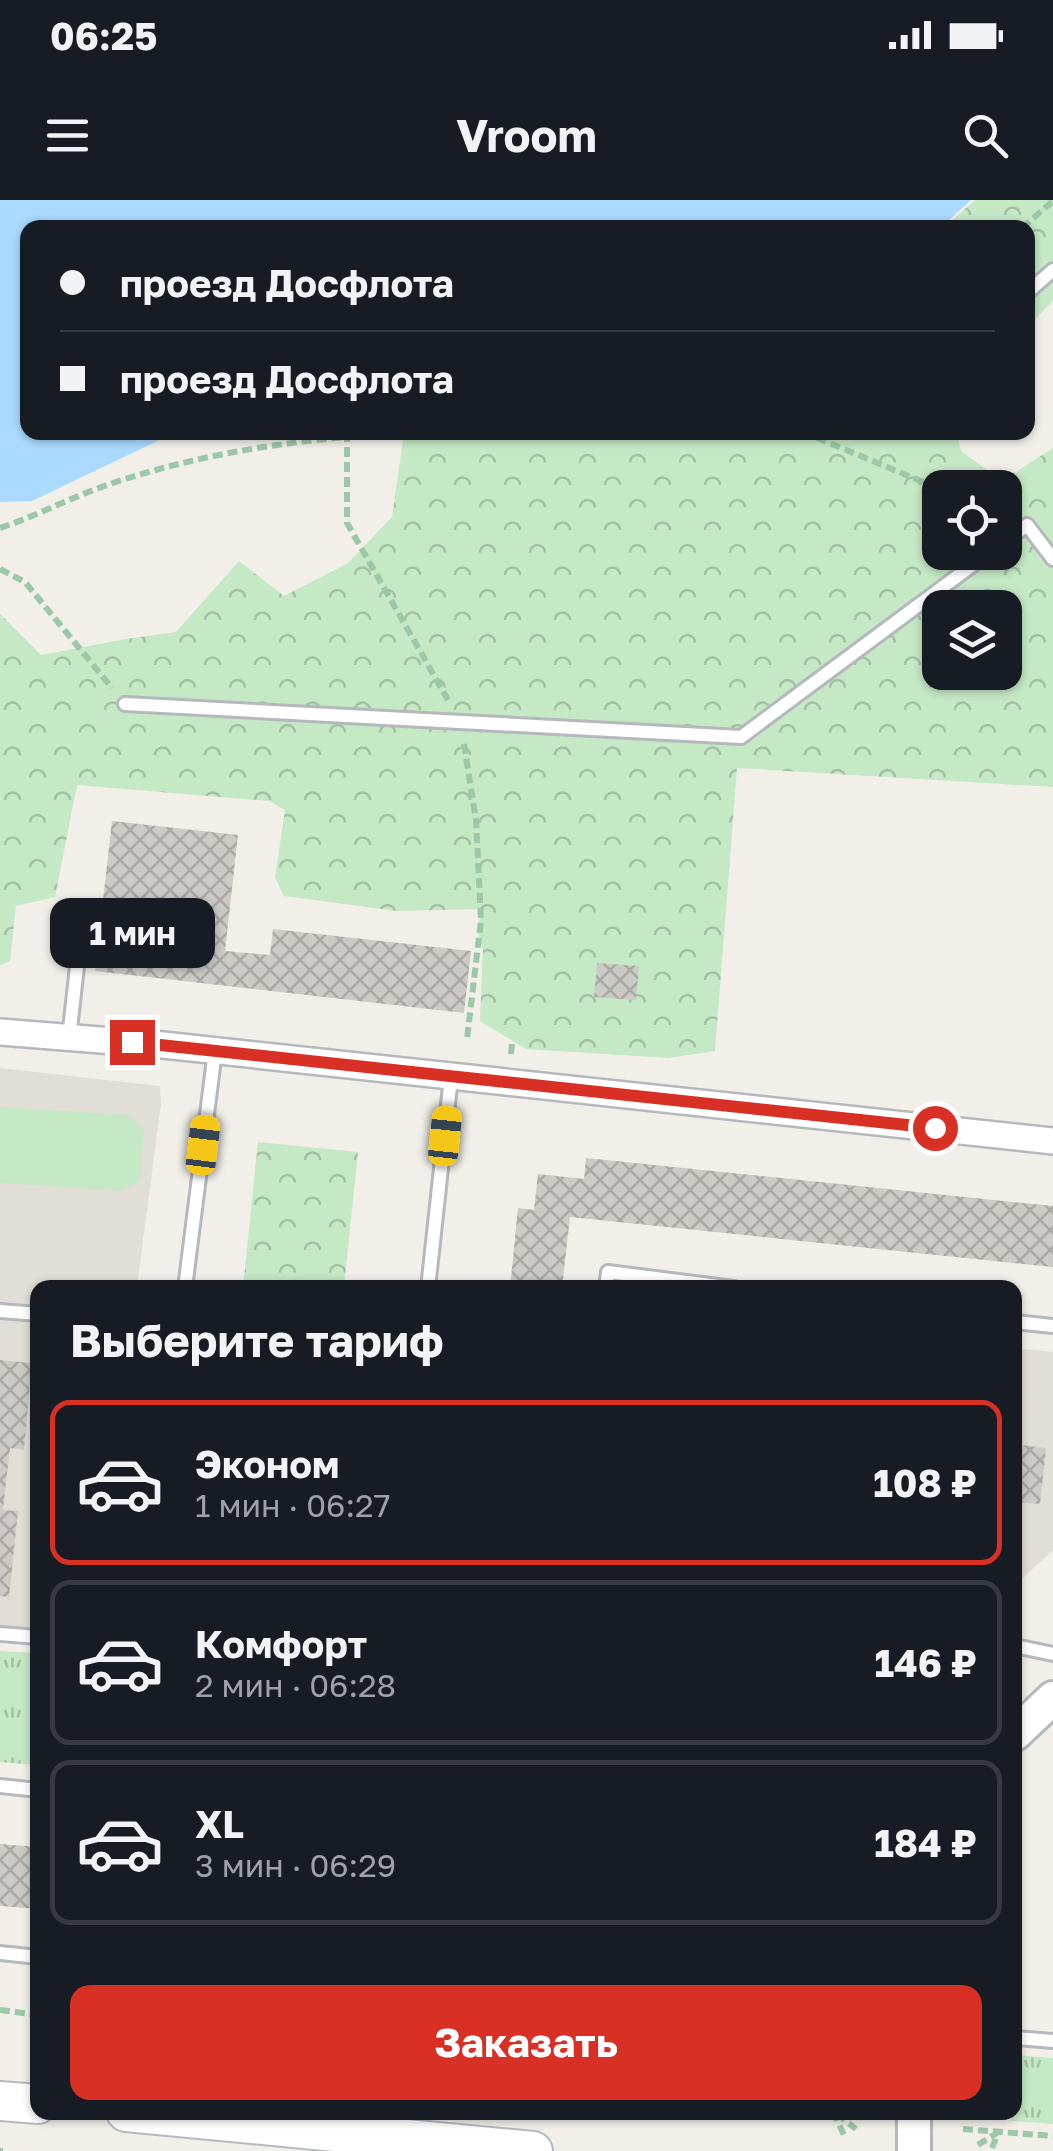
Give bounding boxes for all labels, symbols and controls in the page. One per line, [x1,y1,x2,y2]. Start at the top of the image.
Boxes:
text: 06:25 [50,13,157,58]
icon: menu [40,108,95,163]
text: Vroom [456,108,597,162]
icon: search [958,108,1013,163]
text: проезд Досфлота [120,260,454,305]
text: проезд Досфлота [120,356,454,401]
map controls [922,470,1022,690]
button: locate [922,470,1022,570]
button: layers [922,590,1022,690]
callout: 1 мин [49,897,214,967]
text: 1 мин [89,914,176,952]
route end [110,1020,155,1065]
car [427,1105,463,1167]
route start [913,1106,958,1151]
car [184,1113,222,1177]
text: Выберите тариф [70,1313,444,1367]
icon: car [75,1438,165,1528]
text: Эконом [195,1441,339,1486]
text: 108 ₽ [873,1460,977,1505]
text: 1 мин · 06:27 [195,1486,391,1524]
icon: car [75,1618,165,1708]
text: Комфорт [195,1621,367,1666]
text: 146 ₽ [874,1640,977,1685]
text: 2 мин · 06:28 [195,1666,396,1704]
icon: car [75,1798,165,1888]
text: XL [195,1801,244,1846]
text: 184 ₽ [874,1820,977,1865]
text: 3 мин · 06:29 [195,1846,396,1884]
button: Заказать [70,1985,982,2100]

